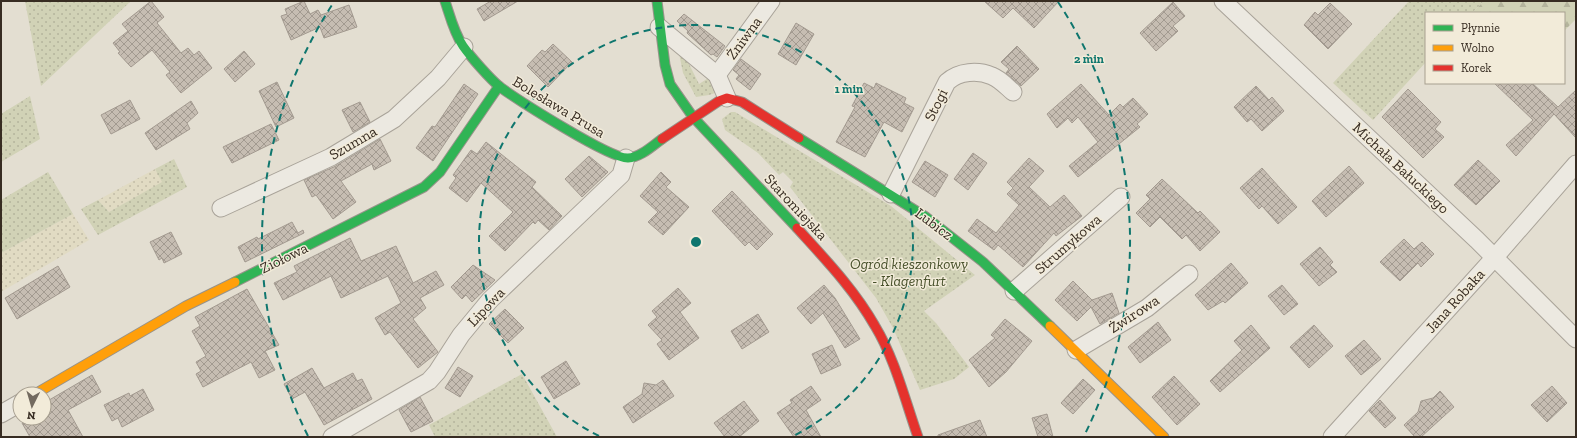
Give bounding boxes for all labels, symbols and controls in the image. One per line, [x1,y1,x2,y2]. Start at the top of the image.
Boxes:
legend [1425,12,1565,84]
street label: Żniwna [722,13,766,63]
text: Płynnie [1461,21,1500,35]
text: Wolno [1461,41,1494,55]
text: 2 min [1074,52,1104,66]
text: Korek [1461,61,1492,75]
street label: Bolesława Prusa [509,72,609,142]
text: 1 min [835,82,863,96]
street label: Stogi [921,86,951,124]
street label: Michała Bałuckiego [1349,119,1453,218]
street label: Szumna [326,122,380,164]
street label: Staromiejska [761,170,831,244]
street label: Lubicz [912,204,956,244]
street label: Strumykowa [1031,210,1105,278]
centre of rings [689,235,703,249]
street label: Ziołowa [257,239,311,277]
park label: Ogród kieszonkowy - Klagenfurt [850,255,968,290]
street label: Jana Robaka [1422,265,1488,337]
street label: Lipowa [463,284,509,330]
street label: Żwirowa [1105,291,1163,337]
north arrow [12,386,52,426]
text: N [26,409,36,422]

